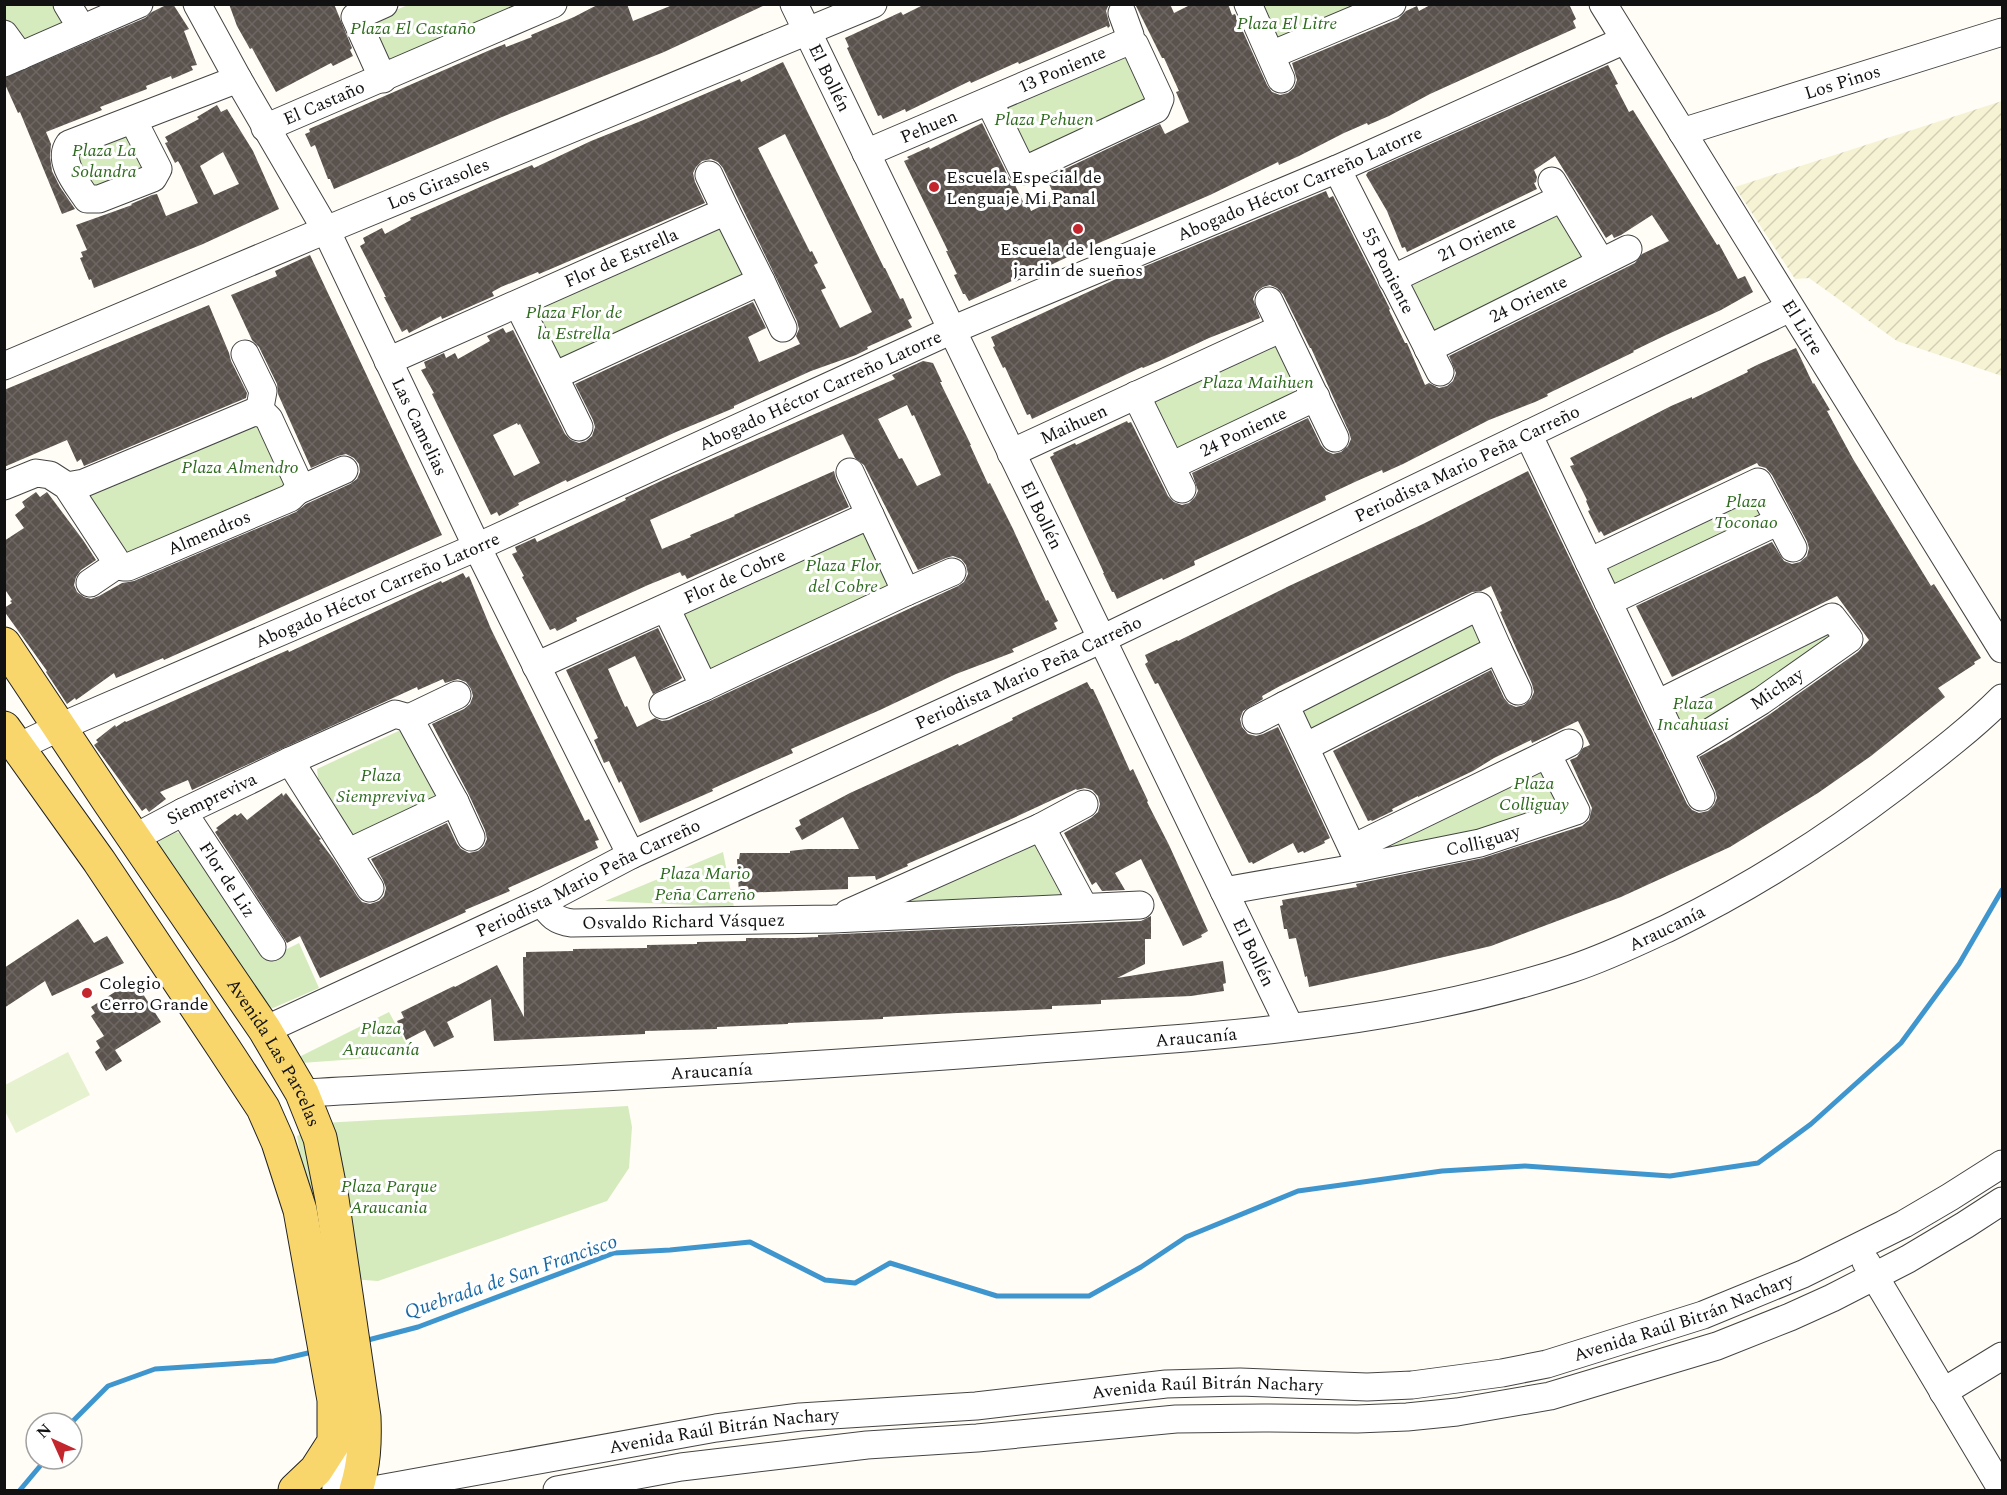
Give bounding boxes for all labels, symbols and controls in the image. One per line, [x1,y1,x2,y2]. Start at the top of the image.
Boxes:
park label: Plaza El Litre [1237,10,1337,37]
park label: Plaza El Castaño [350,15,476,42]
street label: El Bollén [802,39,858,117]
street label: 13 Poniente [1014,39,1110,100]
street label: Los Pinos [1801,57,1884,106]
street label: El Castaño [279,73,369,132]
street label: Pehuen [896,102,961,150]
park label: Plaza Pehuen [994,106,1094,133]
street label: Abogado Héctor Carreño Latorre [1173,119,1426,248]
park label: Plaza La Solandra [71,137,137,185]
street label: Los Girasoles [383,150,493,217]
place label: Escuela Especial de Lenguaje Mi Panal [946,164,1102,212]
marker: Escuela Especial de Lenguaje Mi Panal [927,180,941,194]
street label: 21 Oriente [1433,208,1521,269]
street label: Flor de Estrella [560,220,682,295]
marker: Escuela de lenguaje jardin de sueños [1071,222,1085,236]
street label: 55 Poniente [1355,223,1422,319]
place label: Escuela de lenguaje jardin de sueños [1000,236,1156,284]
street label: 24 Oriente [1485,268,1572,330]
street label: El Litre [1775,294,1830,360]
park label: Plaza Flor de la Estrella [525,299,623,347]
street label: Abogado Héctor Carreño Latorre [694,323,946,457]
park label: Plaza Maihuen [1202,369,1314,396]
street label: Las Camelias [385,373,455,480]
street label: Maihuen [1036,397,1112,451]
street label: Periodista Mario Peña Carreño [1350,398,1584,529]
street label: 24 Poniente [1195,399,1291,464]
park label: Plaza Almendro [181,454,299,481]
street label: El Bollén [1014,476,1070,554]
park label: Plaza Toconao [1714,488,1778,536]
street label: Almendros [163,503,255,562]
street label: Abogado Héctor Carreño Latorre [250,525,504,655]
street label: Flor de Cobre [679,541,790,611]
park label: Plaza Flor del Cobre [805,552,882,600]
street label: Periodista Mario Peña Carreño [910,608,1146,737]
street label: Michay [1745,660,1810,717]
park label: Plaza Incahuasi [1657,690,1729,738]
park label: Plaza Siempreviva [336,762,426,810]
street label: Siempreviva [162,765,261,832]
park label: Plaza Colliguay [1499,770,1569,818]
street label: Periodista Mario Peña Carreño [471,812,705,944]
street label: Colliguay [1443,817,1525,863]
street label: Flor de Liz [193,836,263,923]
park label: Plaza Mario Peña Carreño [655,860,755,908]
street label: Araucanía [1624,898,1710,958]
street label: Osvaldo Richard Vásquez [582,906,785,936]
street label: El Bollén [1226,914,1282,991]
place label: Colegio Cerro Grande [99,970,209,1018]
street label: Avenida Las Parcelas [220,973,328,1131]
marker: Colegio Cerro Grande [80,986,94,1000]
park label: Plaza Araucanía [341,1015,420,1063]
street label: Araucanía [1154,1020,1239,1054]
street label: Araucanía [670,1055,753,1087]
park label: Plaza Parque Araucania [341,1173,437,1221]
water label: Quebrada de San Francisco [400,1226,622,1328]
street label: Avenida Raúl Bitrán Nachary [1570,1265,1799,1368]
street label: Avenida Raúl Bitrán Nachary [1090,1368,1325,1406]
street label: Avenida Raúl Bitrán Nachary [607,1401,841,1461]
north arrow [24,1411,84,1471]
text: N [31,1418,57,1444]

